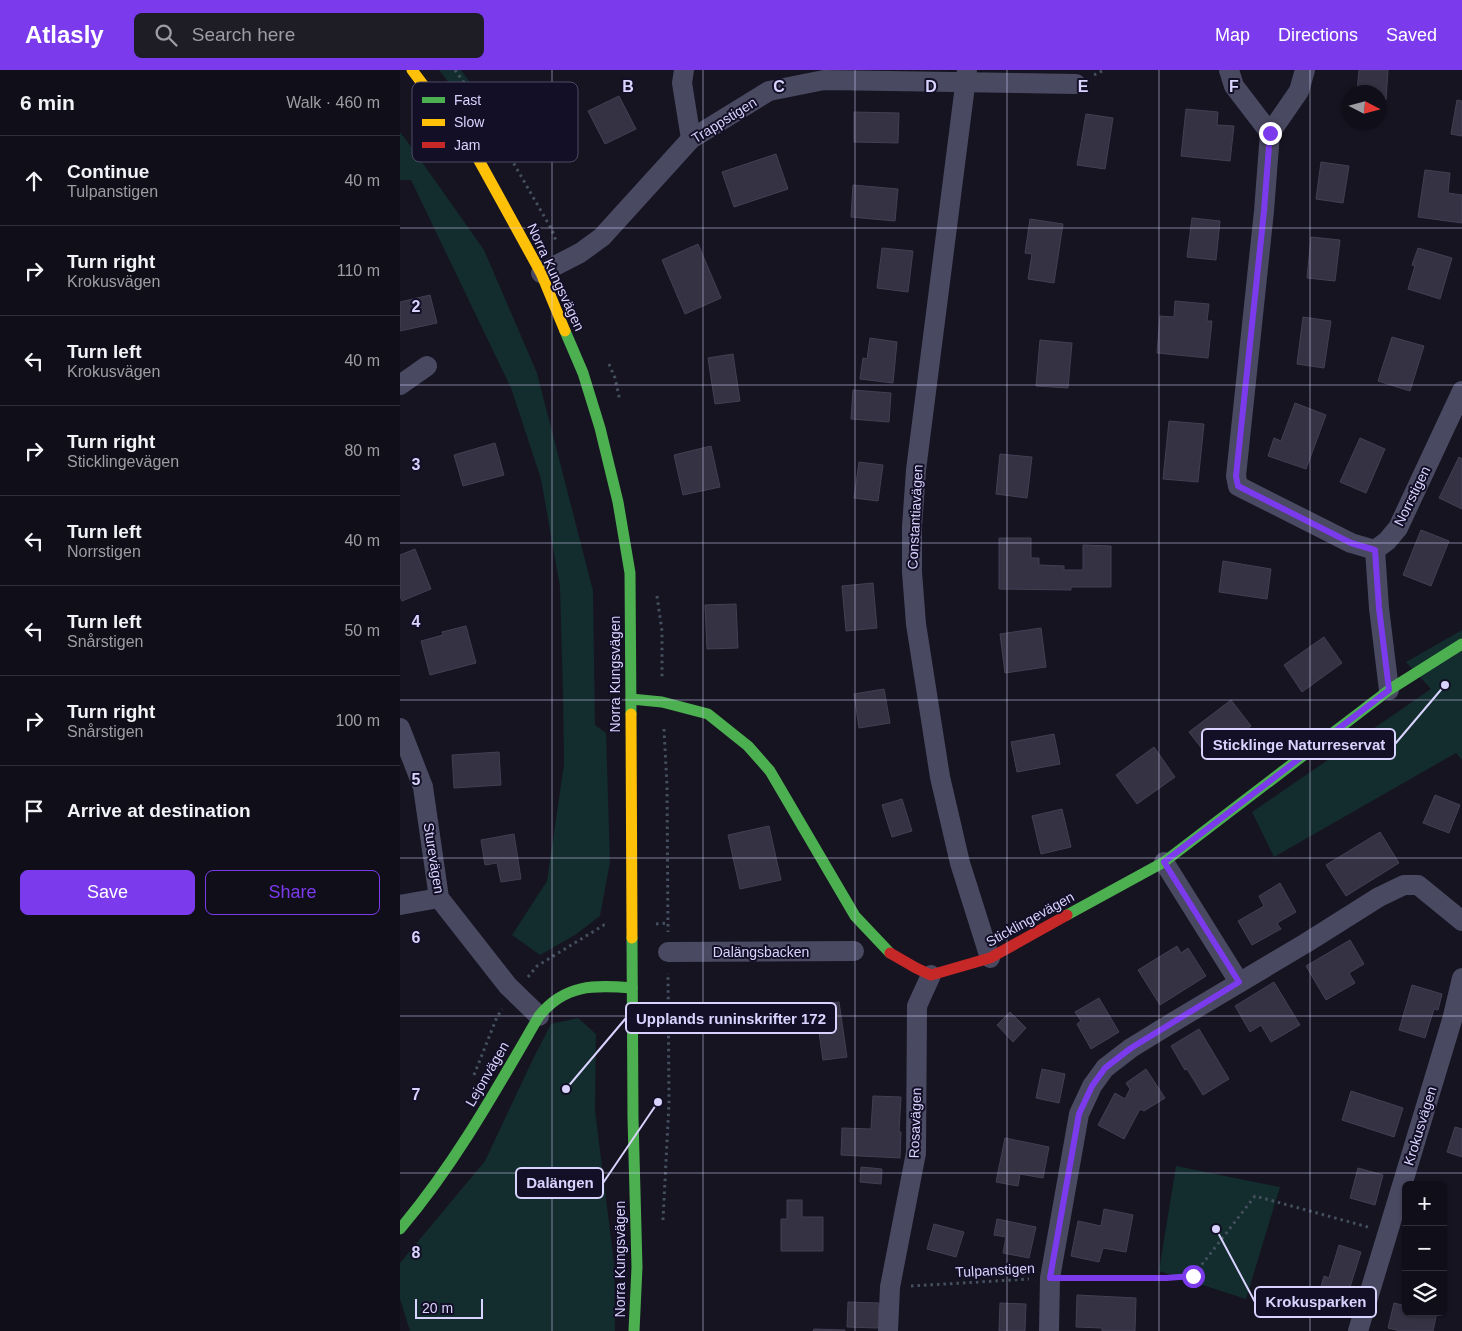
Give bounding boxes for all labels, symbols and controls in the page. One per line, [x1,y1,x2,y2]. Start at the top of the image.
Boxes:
search box [134,13,484,58]
text: Atlasly [25,21,104,48]
icon: search [152,21,180,49]
text: Search here [192,24,295,45]
text: Map [1215,25,1250,45]
text: Directions [1278,25,1358,45]
text: Saved [1386,25,1437,45]
text: B [622,78,634,95]
text: C [773,78,785,95]
text: D [925,78,937,95]
text: E [1078,78,1089,95]
text: F [1229,78,1239,95]
legend [412,82,578,162]
north arrow [1342,85,1387,130]
text: 6 min [20,91,75,114]
text: Fast [454,92,481,108]
text: Walk · 460 m [286,94,380,111]
street label: Trappstigen [689,94,759,146]
text: Slow [454,114,485,130]
route end [1259,122,1282,145]
text: Jam [454,137,480,153]
text: Continue [67,161,149,182]
icon: ahead [20,167,48,195]
text: 40 m [344,172,380,189]
text: Tulpanstigen [67,183,158,200]
street label: Norra Kungsvägen [524,221,588,333]
text: Turn right [67,251,155,272]
icon: right [20,257,48,285]
text: 110 m [337,262,380,279]
text: Krokusvägen [67,273,160,290]
text: 2 [412,298,421,315]
text: Turn left [67,341,142,362]
icon: left [20,347,48,375]
text: 40 m [344,352,380,369]
text: Krokusvägen [67,363,160,380]
text: Turn right [67,431,155,452]
icon: right [20,437,48,465]
text: 80 m [344,442,380,459]
text: Sticklingevägen [67,453,179,470]
text: 3 [412,456,421,473]
street label: Norrstigen [1391,463,1433,529]
street label: Constantiavägen [904,464,926,570]
text: Turn left [67,521,142,542]
icon: left [20,527,48,555]
text: 40 m [344,532,380,549]
text: Norrstigen [67,543,141,560]
text: Turn left [67,611,142,632]
text: 4 [412,613,421,630]
street label: Norra Kungsvägen [607,616,623,732]
icon: left [20,617,48,645]
text: 50 m [344,622,380,639]
text: Snårstigen [67,633,144,650]
text: Turn right [67,701,155,722]
icon: right [20,707,48,735]
text: 100 m [336,712,380,729]
text: Snårstigen [67,723,144,740]
callout: Sticklinge Naturreservat [1202,729,1395,759]
text: Sticklinge Naturreservat [1213,736,1385,753]
text: 5 [412,771,421,788]
icon: arrive [20,797,48,825]
text: Arrive at destination [67,800,251,821]
street label: Sturevägen [420,821,448,895]
button: Save [20,870,195,915]
button: Share [205,870,380,915]
street label: Sticklingevägen [983,888,1077,950]
text: 6 [412,929,421,946]
street label: Dalängsbacken [713,944,809,960]
callout: Upplands runinskrifter 172 [626,1003,836,1033]
text: Upplands runinskrifter 172 [636,1010,826,1027]
street label: Lejonvägen [462,1039,512,1109]
street label: Krokusvägen [1400,1085,1440,1167]
text: 7 [412,1086,421,1103]
street label: Rosavägen [906,1087,924,1159]
callout: Dalängen [516,1168,603,1198]
text: Dalängen [526,1174,594,1191]
map controls [1402,1181,1447,1316]
button: + [1402,1181,1447,1226]
street label: Norra Kungsvägen [612,1201,628,1317]
button: − [1402,1226,1447,1271]
text: 8 [412,1244,421,1261]
street label: Tulpanstigen [955,1260,1035,1280]
route start [1182,1265,1205,1288]
button: layers [1402,1271,1447,1316]
callout: Krokusparken [1255,1287,1376,1317]
text: Krokusparken [1266,1293,1366,1310]
scale bar [415,1296,482,1319]
text: 20 m [422,1300,453,1316]

